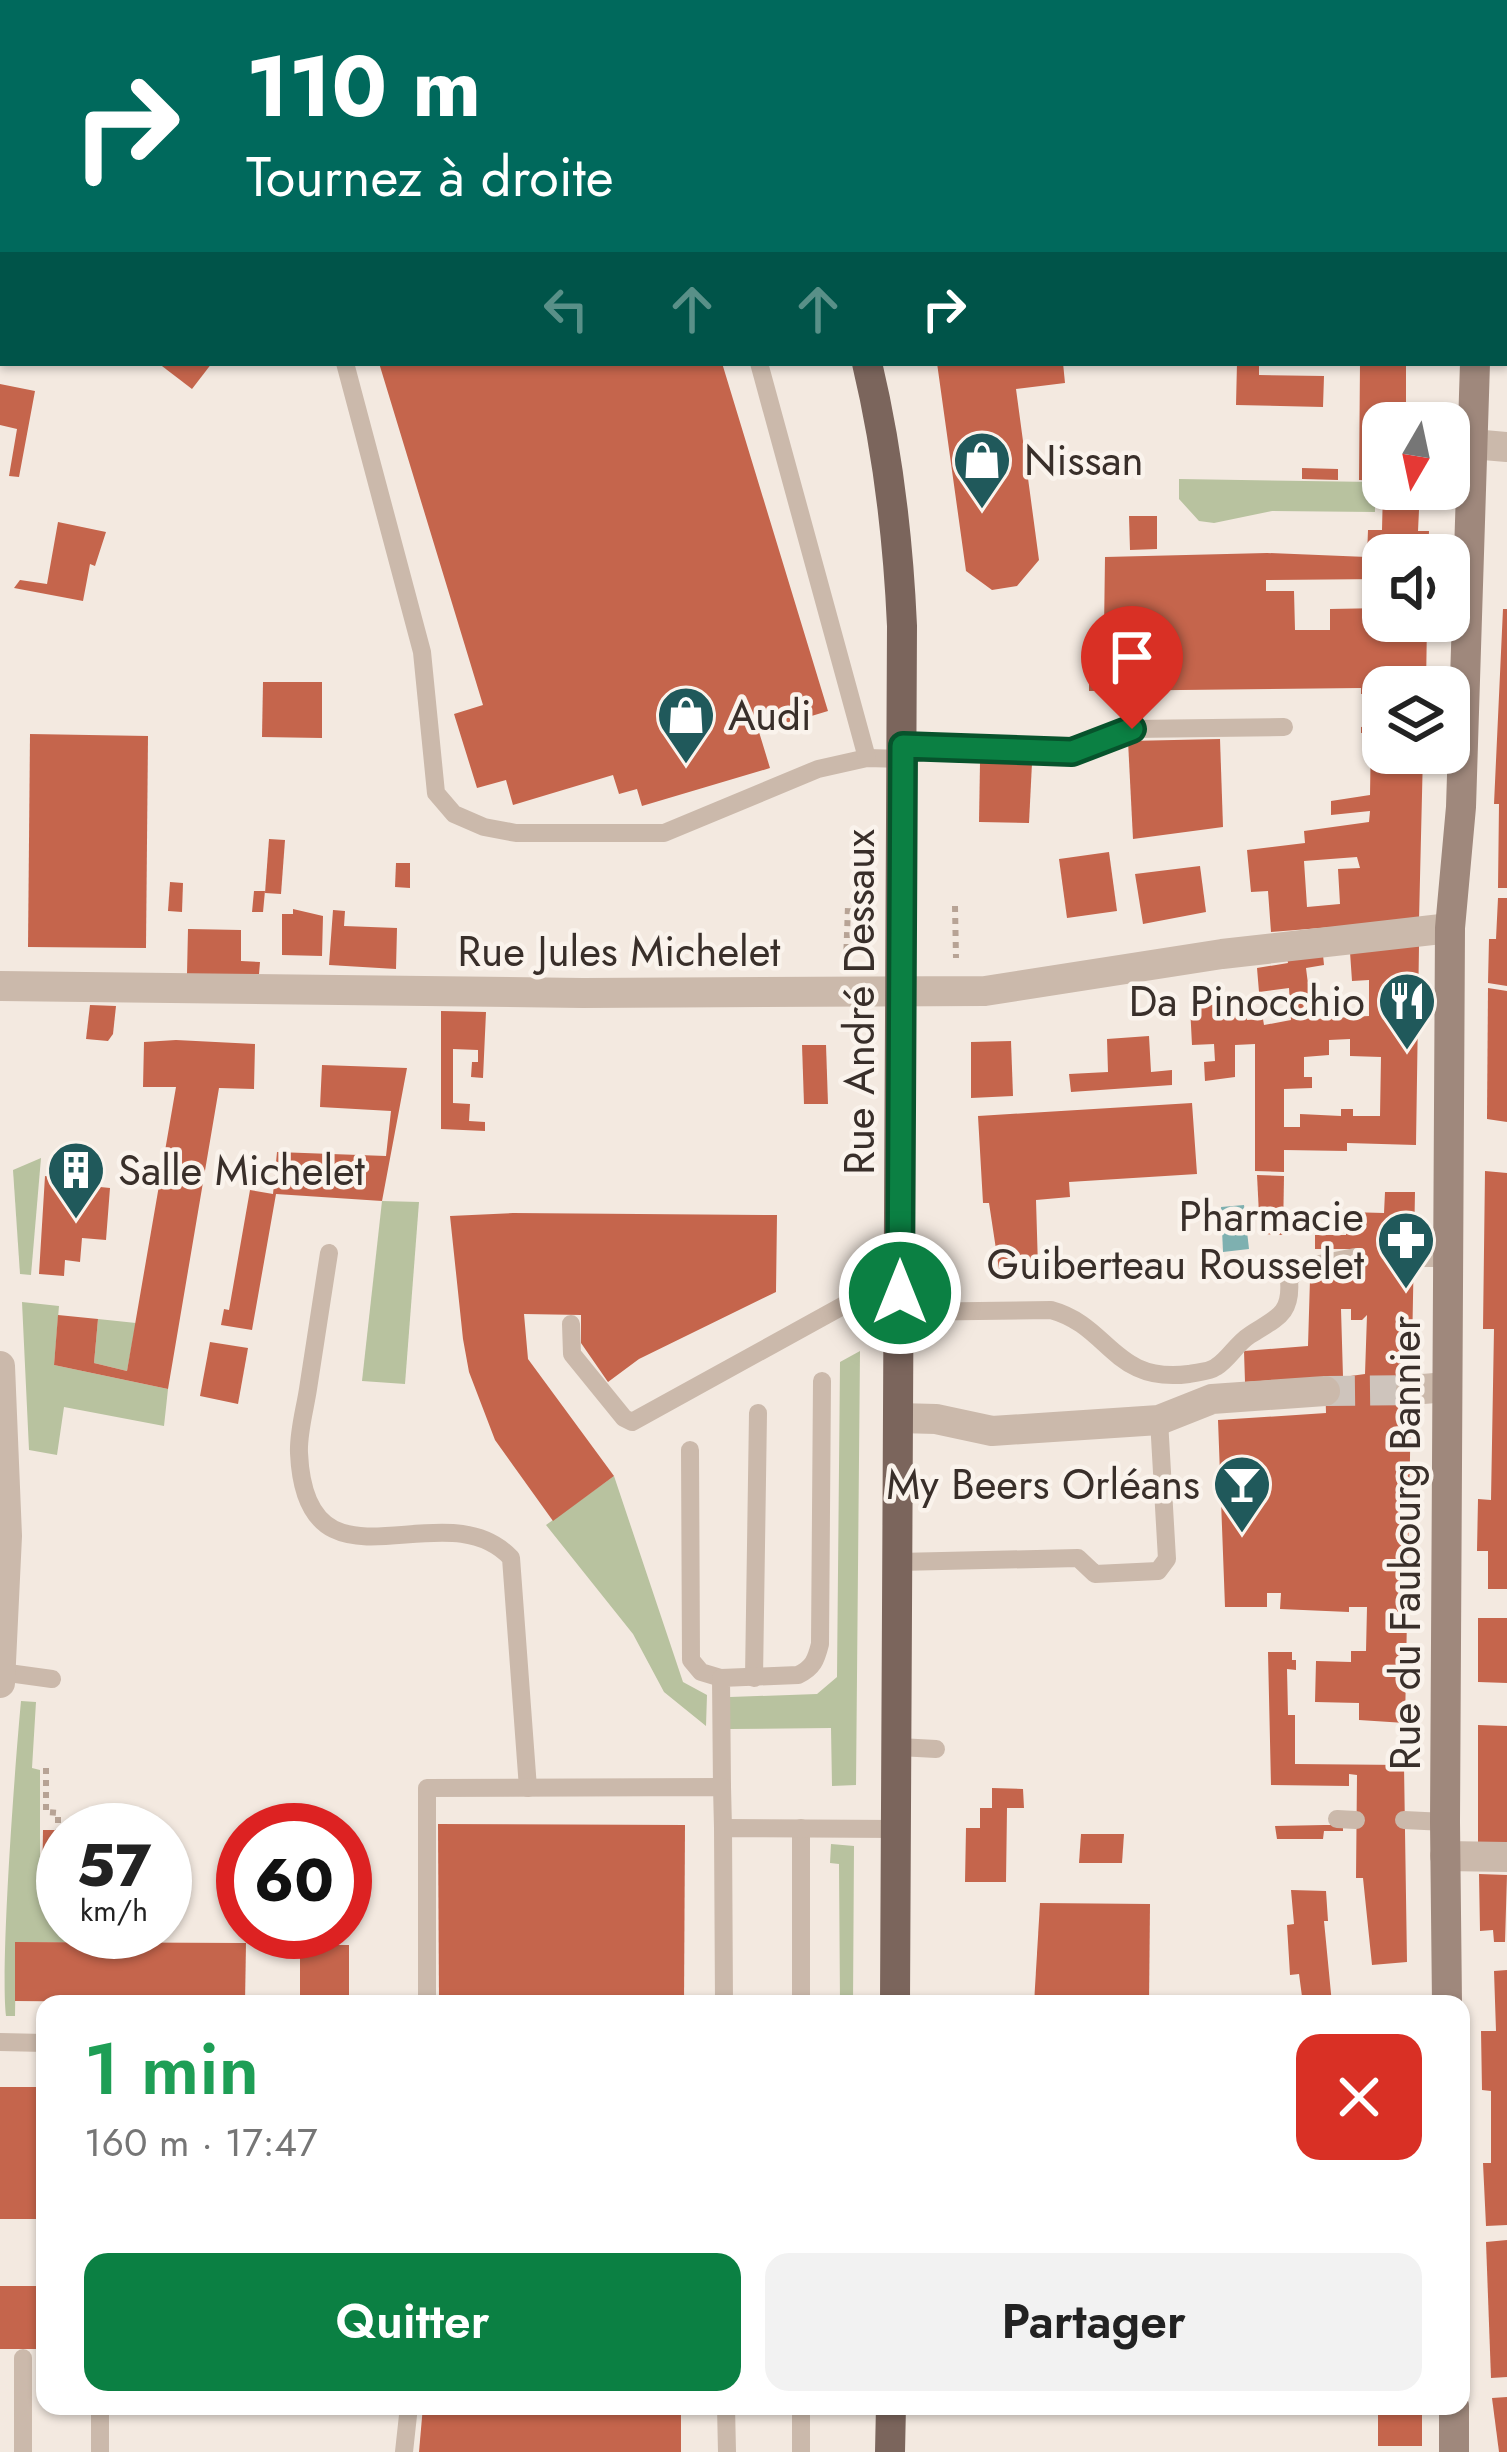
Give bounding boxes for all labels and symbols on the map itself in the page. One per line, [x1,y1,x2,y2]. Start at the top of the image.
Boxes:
north arrow [1362,402,1470,510]
shop icon: Nissan [951,429,1013,511]
place label: Nissan [1024,430,1144,491]
pin [1081,606,1183,729]
shop icon: Audi [655,684,717,766]
place label: Audi [728,685,812,746]
street label: Rue André Dessaux [829,829,890,1175]
street label: Rue Jules Michelet [458,921,780,982]
restaurant icon: Da Pinocchio [1376,970,1438,1052]
place label: Da Pinocchio [1129,971,1365,1032]
building icon: Salle Michelet [45,1139,107,1221]
place label: Salle Michelet [118,1140,365,1201]
place label: Pharmacie Guiberteau Rousselet [987,1186,1364,1295]
pharmacy icon: Pharmacie Guiberteau Rousselet [1375,1209,1437,1291]
position arrow [837,1230,963,1356]
street label: Rue du Faubourg Bannier [1375,1315,1436,1770]
bar icon: My Beers Orléans [1211,1453,1273,1535]
place label: My Beers Orléans [886,1454,1200,1515]
speed limit sign: 60 [216,1803,372,1959]

